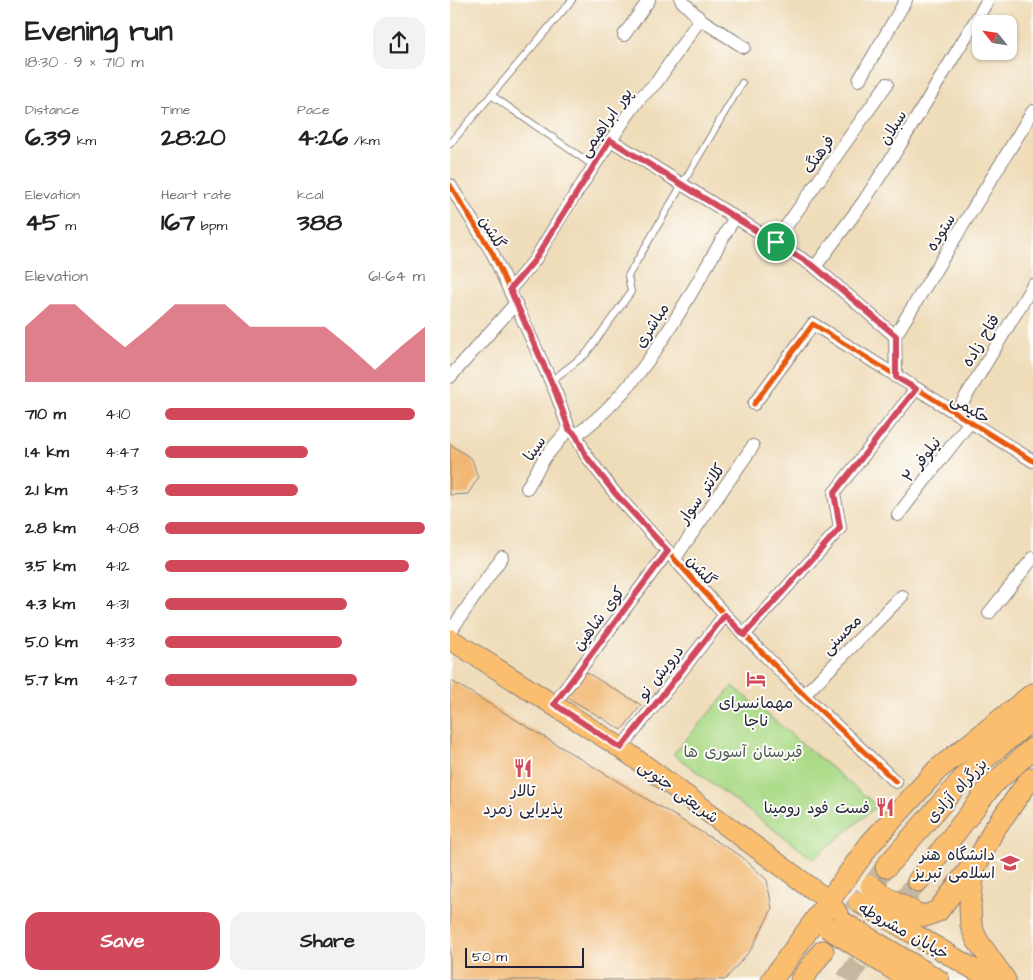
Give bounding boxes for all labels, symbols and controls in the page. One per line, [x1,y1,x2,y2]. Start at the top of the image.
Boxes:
text: Evening run [25,12,173,51]
north arrow [972,15,1018,60]
map controls [972,15,1017,60]
button: share [373,17,425,69]
text: 18:30 · 9 × 710 m [25,51,144,73]
street label: پور ابراهیمی [574,84,638,162]
text: Distance [25,100,79,120]
text: Time [161,100,190,120]
text: Pace [297,100,329,120]
street label: سبلان [874,106,912,149]
text: 6.39 [25,120,71,155]
text: 28:20 [161,120,226,155]
text: 4:26 [297,120,348,155]
text: km [71,131,96,151]
text: /km [348,131,380,151]
street label: فرهنگ [798,131,840,178]
text: Elevation [25,185,80,205]
text: Heart rate [161,185,231,205]
text: kcal [297,185,324,205]
text: 45 [25,205,60,240]
text: 167 [161,205,195,240]
text: 388 [297,205,342,240]
street label: ستوده [921,210,961,255]
street label: گلشن [474,212,511,254]
text: m [60,216,76,236]
text: bpm [195,216,227,236]
pin [755,221,797,263]
icon: arrive [762,228,790,256]
text: Elevation [25,265,88,287]
text: 61–64 m [368,265,425,287]
street label: مباشری [629,299,675,352]
street label: فتاح زاده [957,310,1005,371]
street label: حکیمی [947,388,994,429]
text: 710 m [25,403,66,425]
text: 4:10 [105,403,131,425]
street label: سینا [518,431,551,466]
street label: نیلوفر ۲ [897,432,946,487]
text: 1.4 km [25,441,69,463]
text: 4:47 [105,441,139,463]
street label: کلانتر سوار [672,459,731,530]
text: 2.1 km [25,479,67,501]
text: 4:53 [105,479,138,501]
text: 2.8 km [25,517,75,539]
text: 4:08 [105,517,139,539]
street label: گلشن [681,550,721,591]
text: 3.5 km [25,555,75,577]
text: 4:12 [105,555,130,577]
street label: کوی شاهین [567,582,630,655]
text: 4.3 km [25,593,75,615]
text: 4:31 [105,593,129,615]
street label: محسنی [817,610,867,660]
text: 5.0 km [25,631,77,653]
text: 4:33 [105,631,135,653]
street label: درویش نو [631,641,689,706]
hotel icon: مهمانسرای ناجا [745,668,767,690]
text: 5.7 km [25,669,77,691]
text: 4:27 [105,669,138,691]
place label: مهمانسرای ناجا [719,692,793,732]
park label: قبرستان آسوری ها [683,741,803,763]
street label: بزرگراه آزادی [921,753,992,828]
street label: شریعتی جنوبی [634,755,723,829]
restaurant icon: تالار پذیرایی زمرد [512,757,534,779]
place label: تالار پذیرایی زمرد [483,780,563,820]
restaurant icon: فست فود رومینا [874,796,896,818]
place label: فست فود رومینا [764,797,870,819]
place label: دانشگاه هنر اسلامی تبریز [911,844,995,884]
school or university icon: دانشگاه هنر اسلامی تبریز [999,852,1021,874]
street label: خیابان مشروطه [854,897,953,965]
button: Save [25,912,220,970]
button: Share [230,912,425,970]
scale bar [465,945,584,968]
text: 50 m [472,947,507,967]

